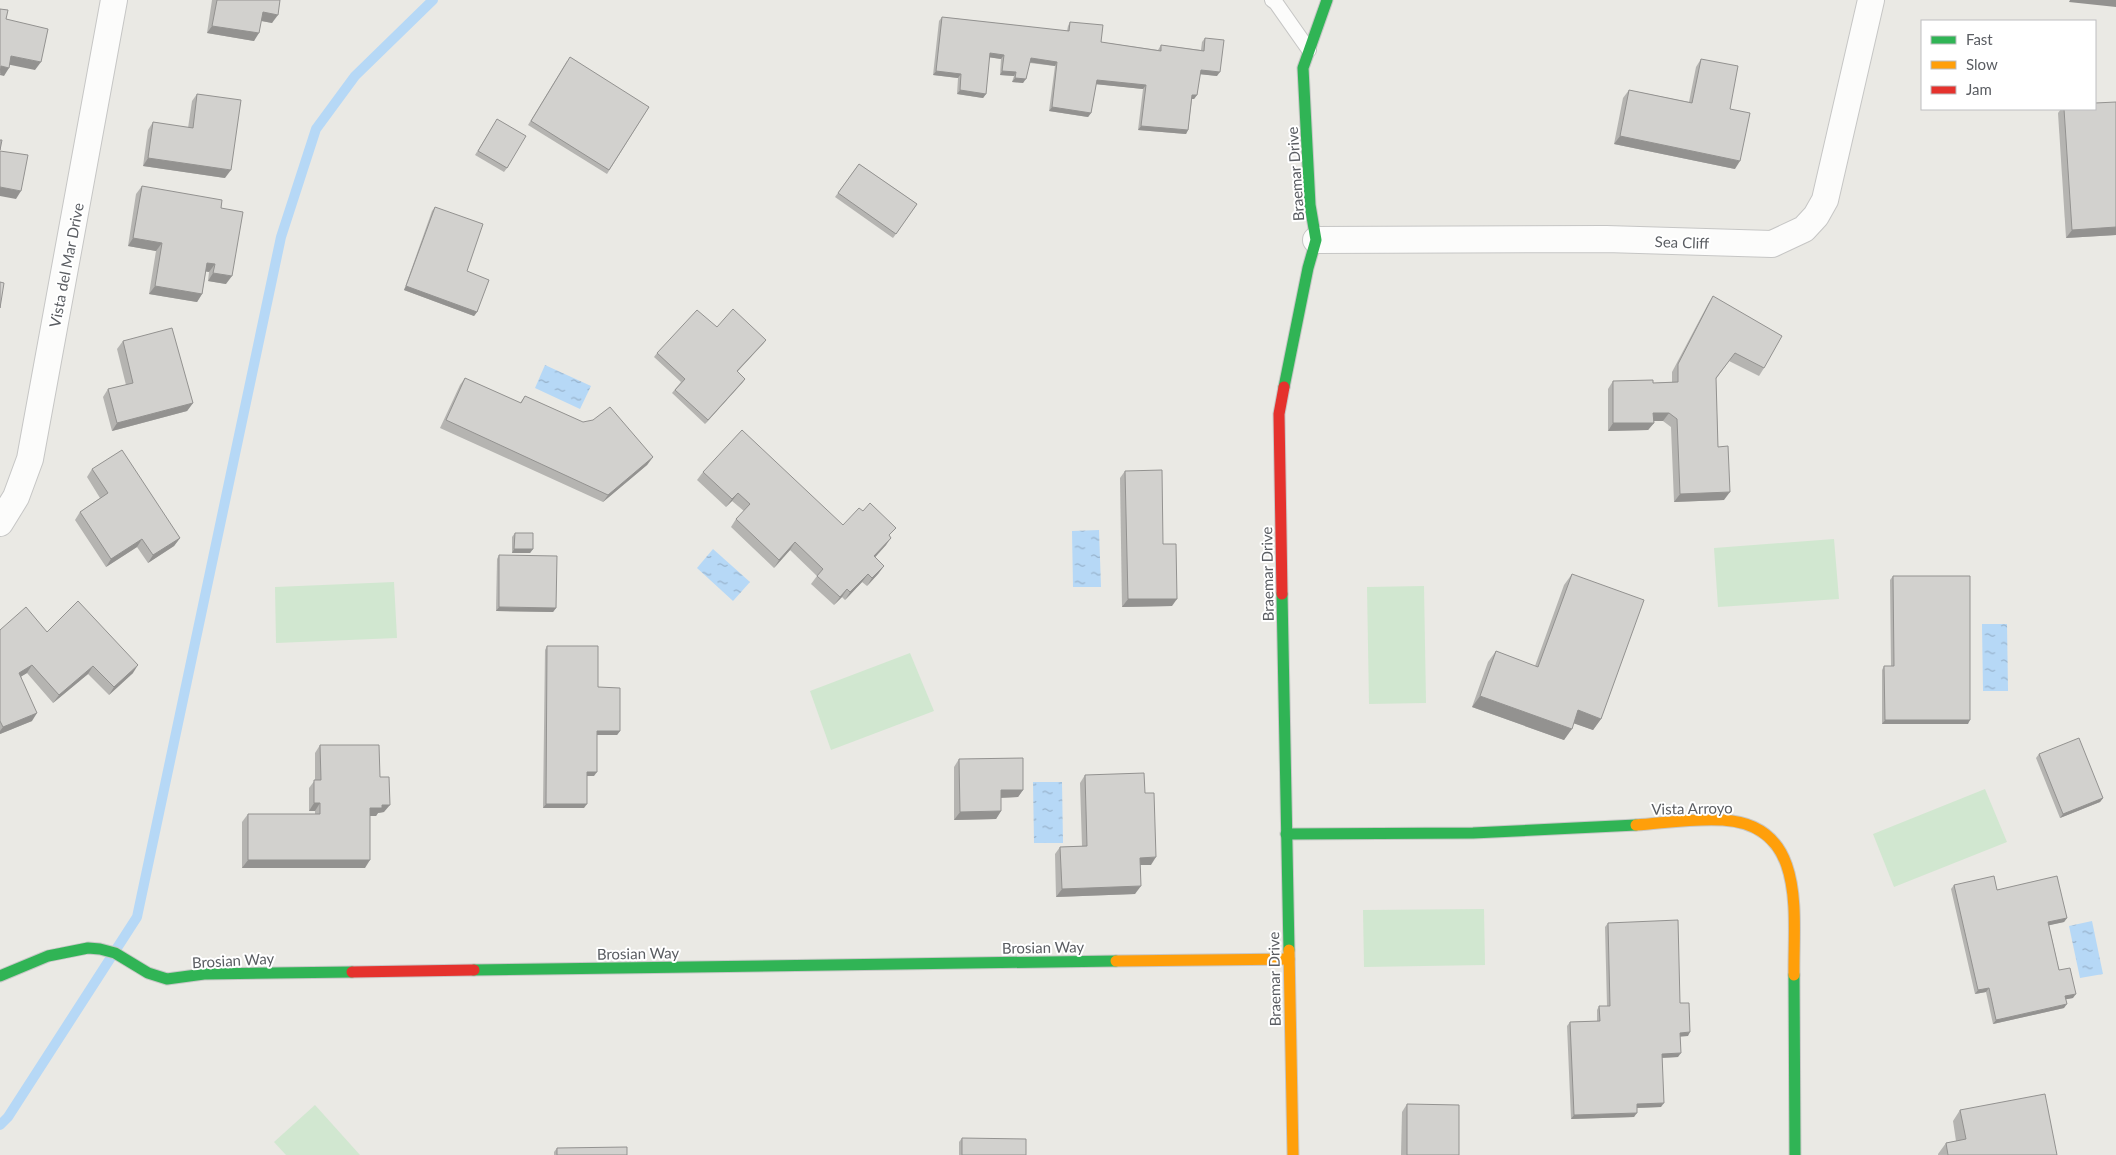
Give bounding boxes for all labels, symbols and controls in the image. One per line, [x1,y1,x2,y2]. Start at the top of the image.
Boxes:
legend [1921,20,2096,110]
text: Fast [1966,30,1993,48]
text: Slow [1966,55,1998,73]
text: Jam [1966,80,1992,98]
street label: Braemar Drive [1283,126,1307,222]
street label: Vista del Mar Drive [45,201,87,329]
street label: Sea Cliff [1654,232,1710,252]
street label: Braemar Drive [1257,526,1277,622]
street label: Vista Arroyo [1651,798,1733,818]
street label: Braemar Drive [1264,931,1284,1027]
street label: Brosian Way [1002,937,1085,957]
street label: Brosian Way [597,943,680,963]
street label: Brosian Way [191,949,275,971]

